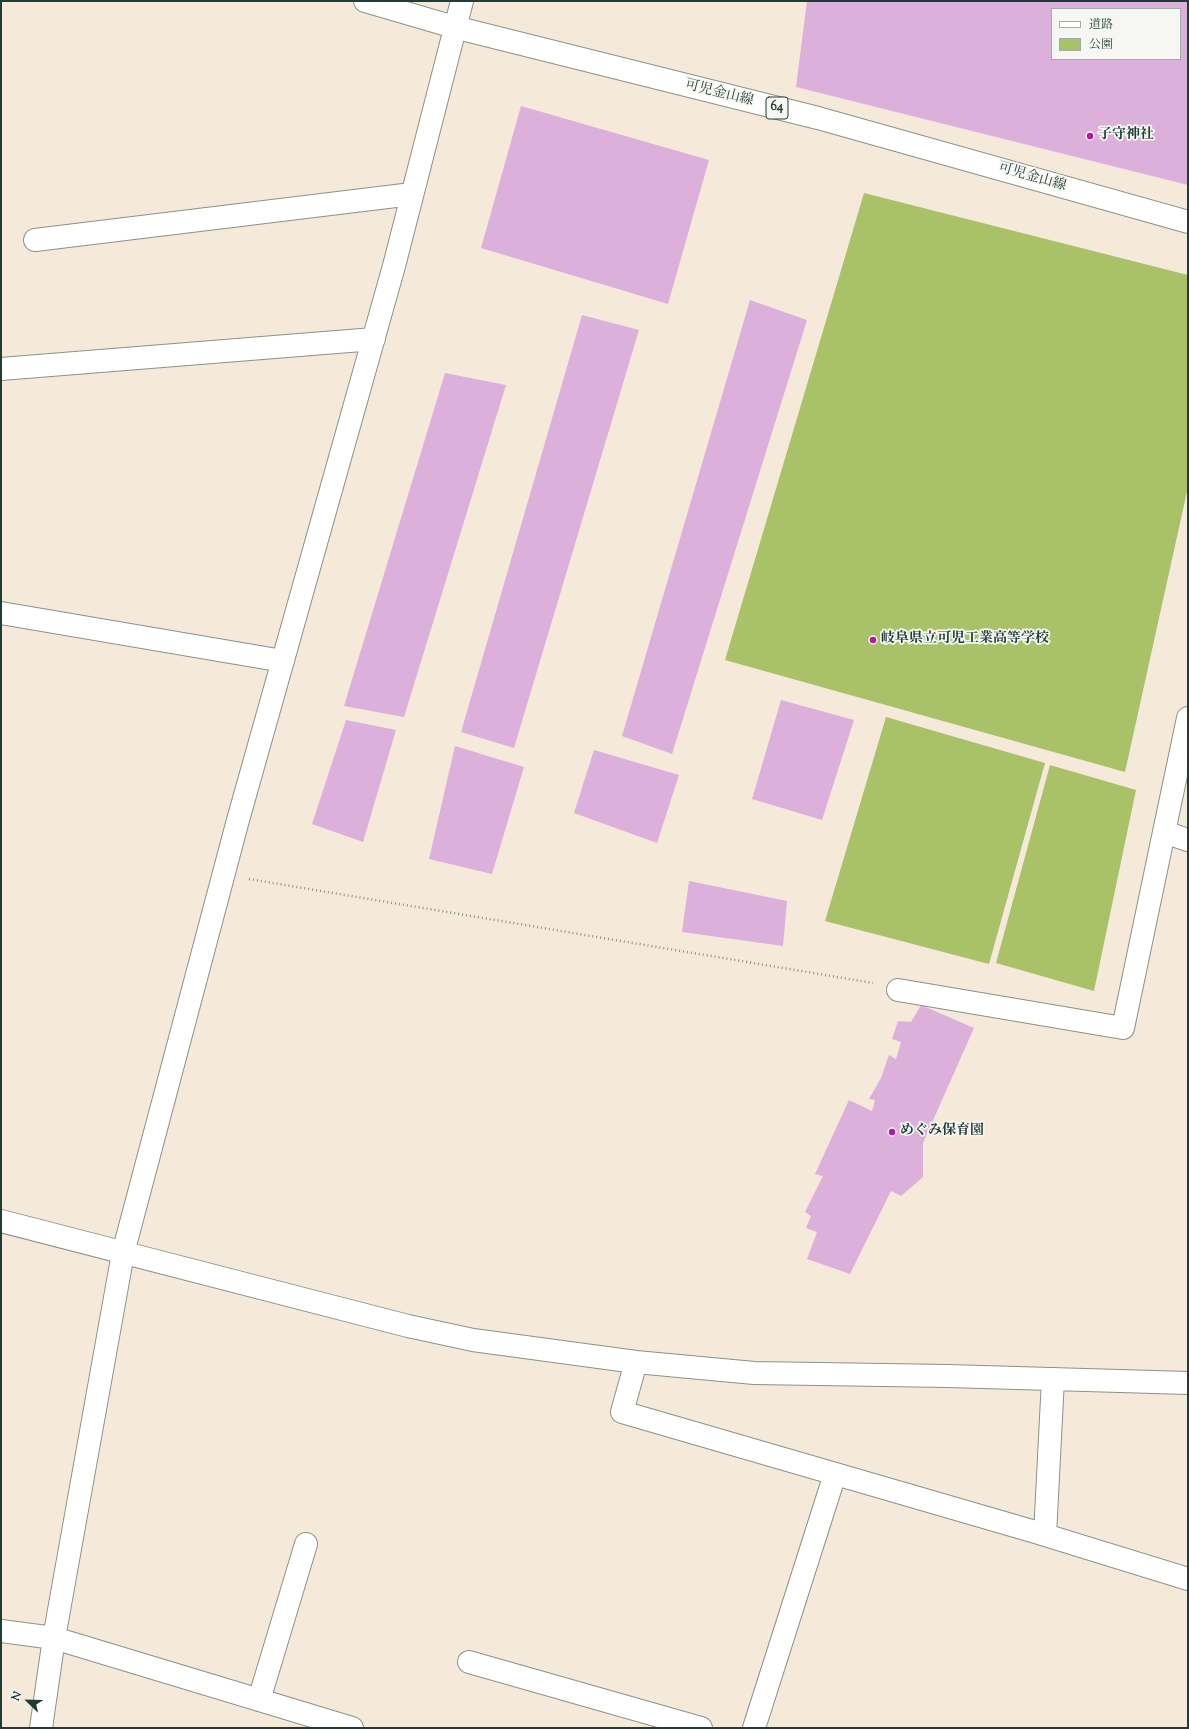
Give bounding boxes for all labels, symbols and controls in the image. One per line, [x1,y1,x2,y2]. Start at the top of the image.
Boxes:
legend [1051,8,1181,60]
text: 道路 [1089,16,1113,34]
text: 公園 [1089,36,1113,54]
street label: 可児金山線 [683,77,755,111]
road number: 64 [766,97,788,119]
place label: 子守神社 [1098,128,1154,144]
marker: 子守神社 [1085,131,1095,141]
street label: 可児金山線 [996,160,1068,196]
place label: 岐阜県立可児工業高等学校 [881,632,1049,648]
marker: 岐阜県立可児工業高等学校 [868,635,878,645]
place label: めぐみ保育園 [900,1124,984,1140]
marker: めぐみ保育園 [887,1127,897,1137]
north arrow [8,1681,48,1721]
text: N [8,1689,26,1703]

